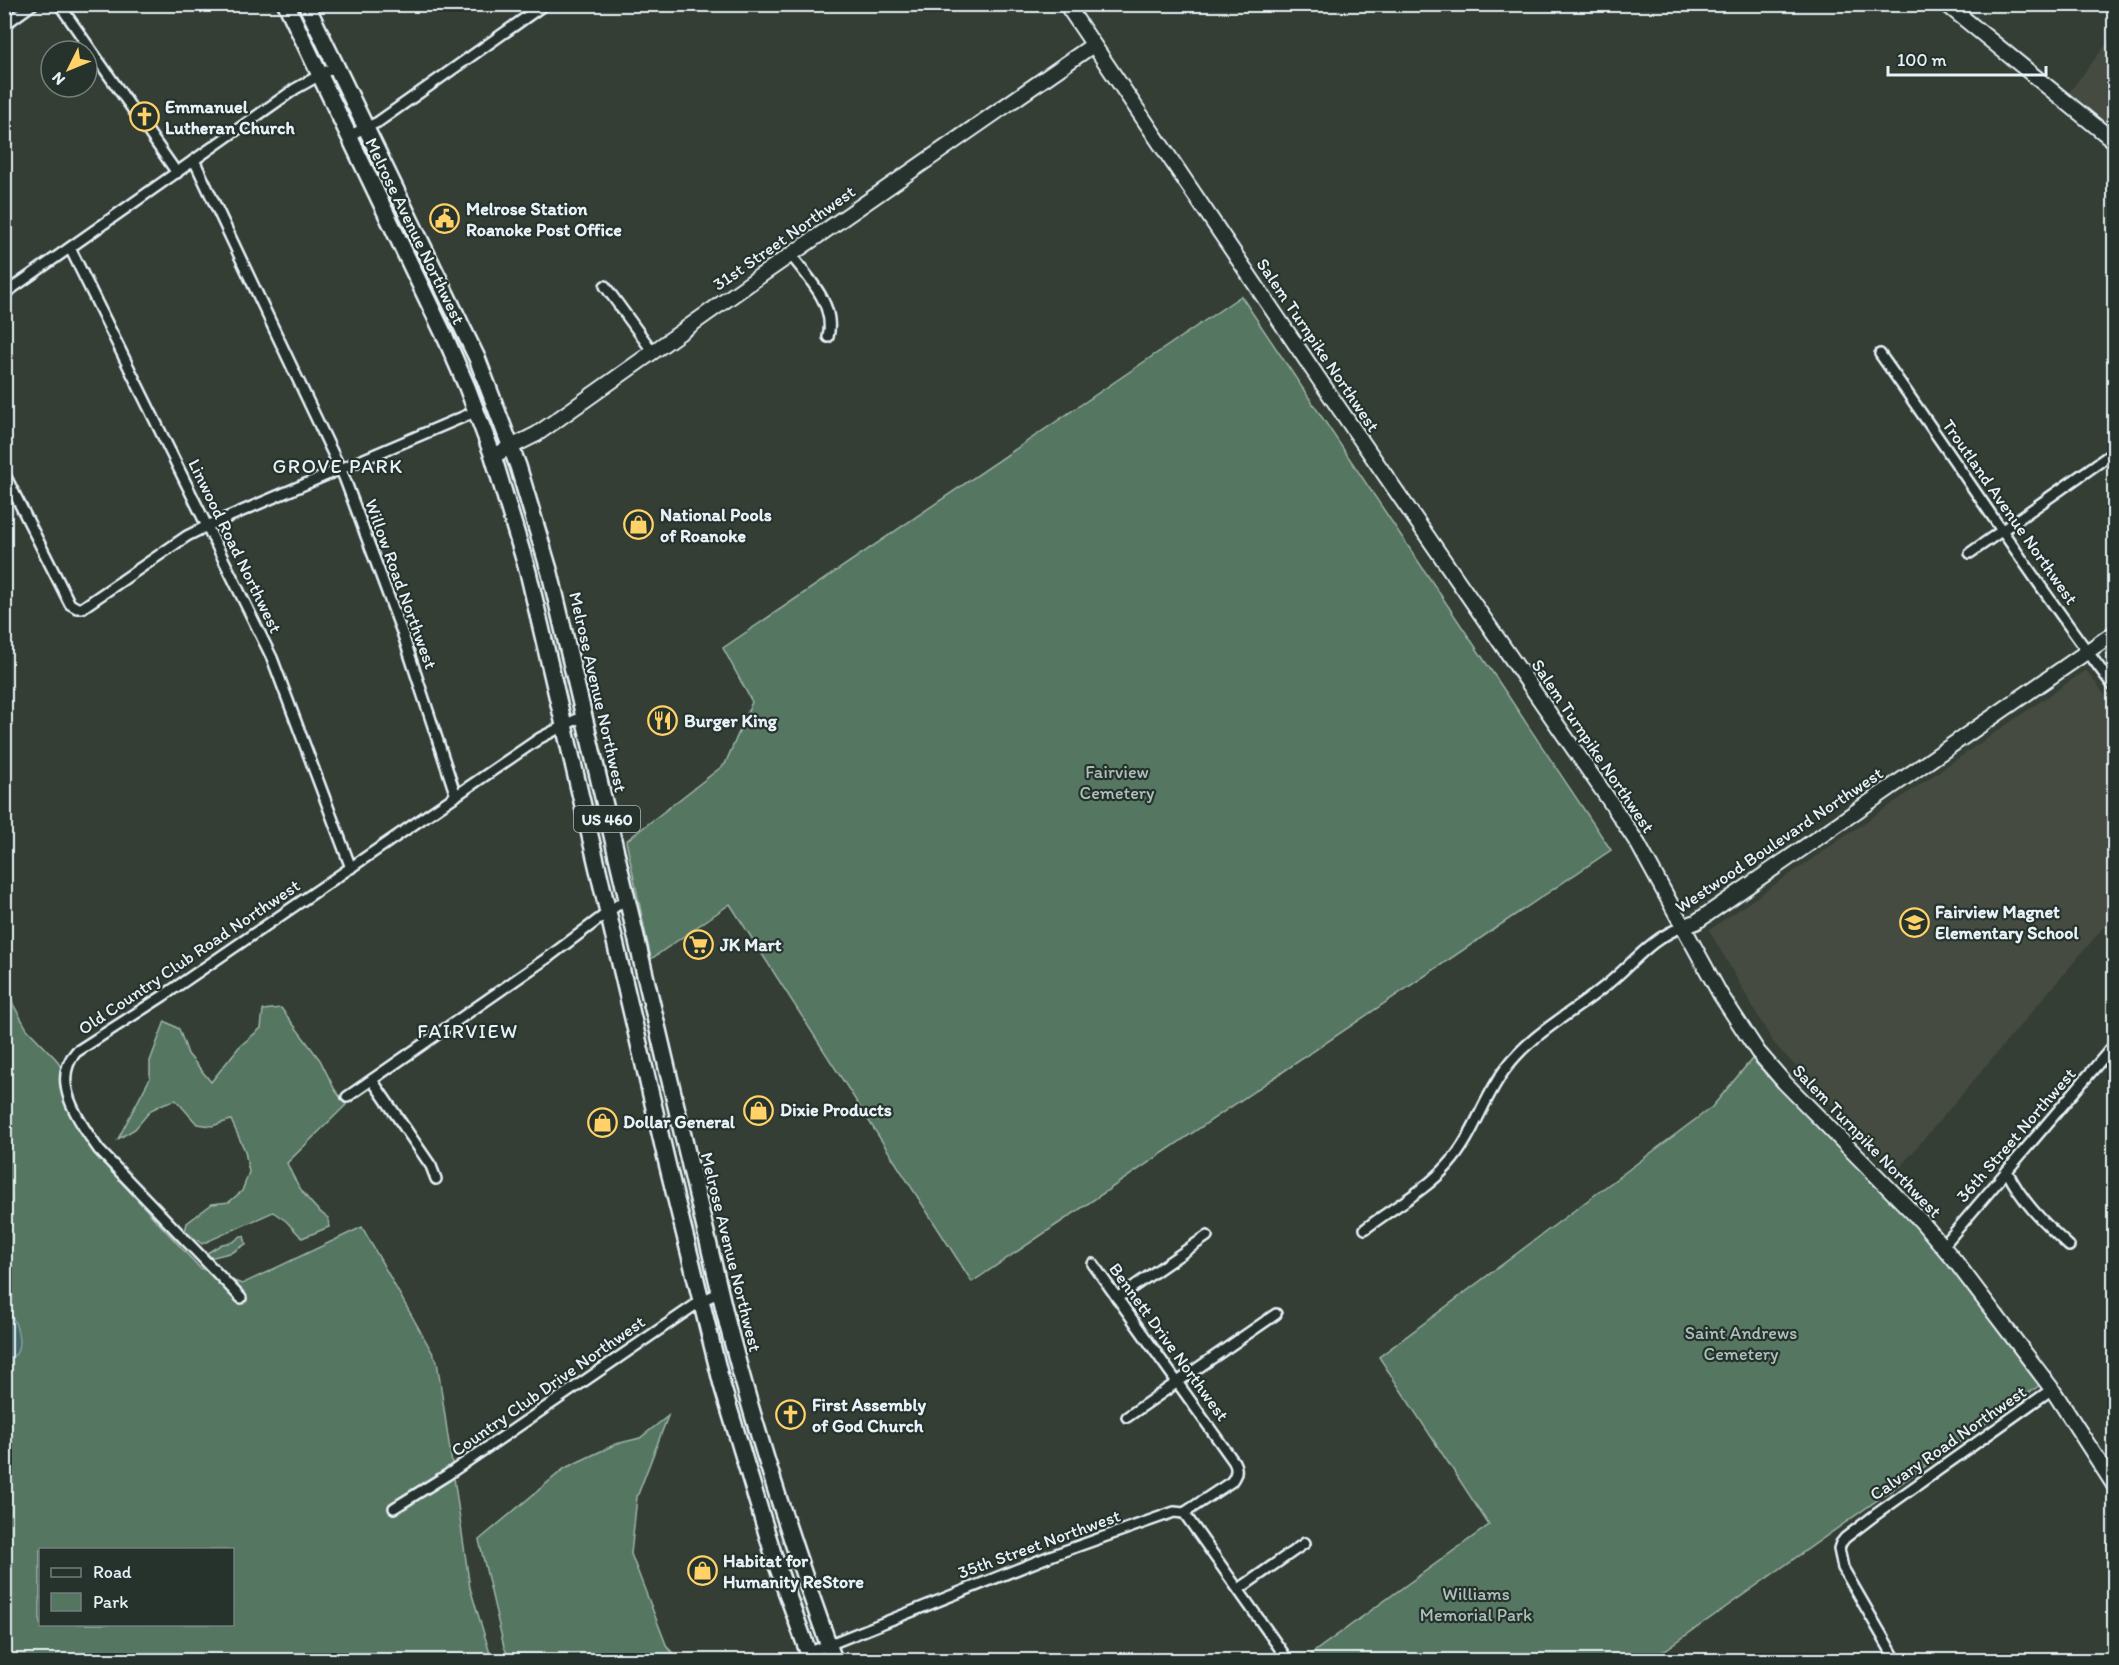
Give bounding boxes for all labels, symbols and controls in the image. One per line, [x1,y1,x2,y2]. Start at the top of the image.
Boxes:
north arrow [39,39,99,99]
scale bar [1888,39,2046,77]
text: 100 m [1897,49,1947,71]
text: N [48,68,69,89]
place label: Emmanuel Lutheran Church [165,96,295,139]
church icon: Emmanuel Lutheran Church [128,101,160,133]
street label: Melrose Avenue Northwest [360,134,470,328]
street label: 31st Street Northwest [709,180,860,295]
place label: Melrose Station Roanoke Post Office [466,198,622,241]
public building icon: Melrose Station Roanoke Post Office [429,203,461,235]
street label: Salem Turnpike Northwest [1252,254,1385,436]
street label: Troutland Avenue Northwest [1937,415,2083,609]
district label: GROVE PARK [273,454,403,478]
street label: Linwood Road Northwest [183,455,287,637]
street label: Willow Road Northwest [360,496,442,672]
place label: National Pools of Roanoke [660,504,772,547]
shop icon: National Pools of Roanoke [623,509,655,541]
street label: Melrose Avenue Northwest [564,590,632,795]
street label: Salem Turnpike Northwest [1527,655,1660,837]
restaurant icon: Burger King [647,705,679,737]
place label: Burger King [684,710,778,732]
park label: Fairview Cemetery [1080,761,1155,804]
street label: Westwood Boulevard Northwest [1671,762,1887,918]
road number: US 460 [574,806,640,832]
street label: Old Country Club Road Northwest [74,874,304,1040]
place label: Fairview Magnet Elementary School [1935,901,2079,944]
school or university icon: Fairview Magnet Elementary School [1898,906,1930,938]
supermarket icon: JK Mart [683,929,715,961]
place label: JK Mart [719,934,782,956]
district label: FAIRVIEW [417,1019,519,1043]
street label: Salem Turnpike Northwest [1788,1060,1946,1222]
street label: 36th Street Northwest [1952,1063,2081,1207]
shop icon: Dixie Products [743,1094,775,1126]
place label: Dixie Products [780,1099,892,1121]
shop icon: Dollar General [586,1106,618,1138]
place label: Dollar General [623,1111,736,1133]
street label: Melrose Avenue Northwest [696,1150,767,1354]
street label: Bennett Drive Northwest [1104,1259,1234,1426]
street label: Country Club Drive Northwest [447,1310,649,1461]
park label: Saint Andrews Cemetery [1685,1322,1797,1365]
street label: Calvary Road Northwest [1865,1380,2031,1505]
place label: First Assembly of God Church [812,1394,927,1437]
church icon: First Assembly of God Church [775,1399,807,1431]
street label: 35th Street Northwest [955,1504,1123,1584]
legend [39,1548,234,1626]
place label: Habitat for Humanity ReStore [723,1550,864,1593]
shop icon: Habitat for Humanity ReStore [686,1555,718,1587]
text: Road [93,1561,132,1583]
park label: Williams Memorial Park [1420,1583,1532,1626]
text: Park [93,1591,128,1613]

